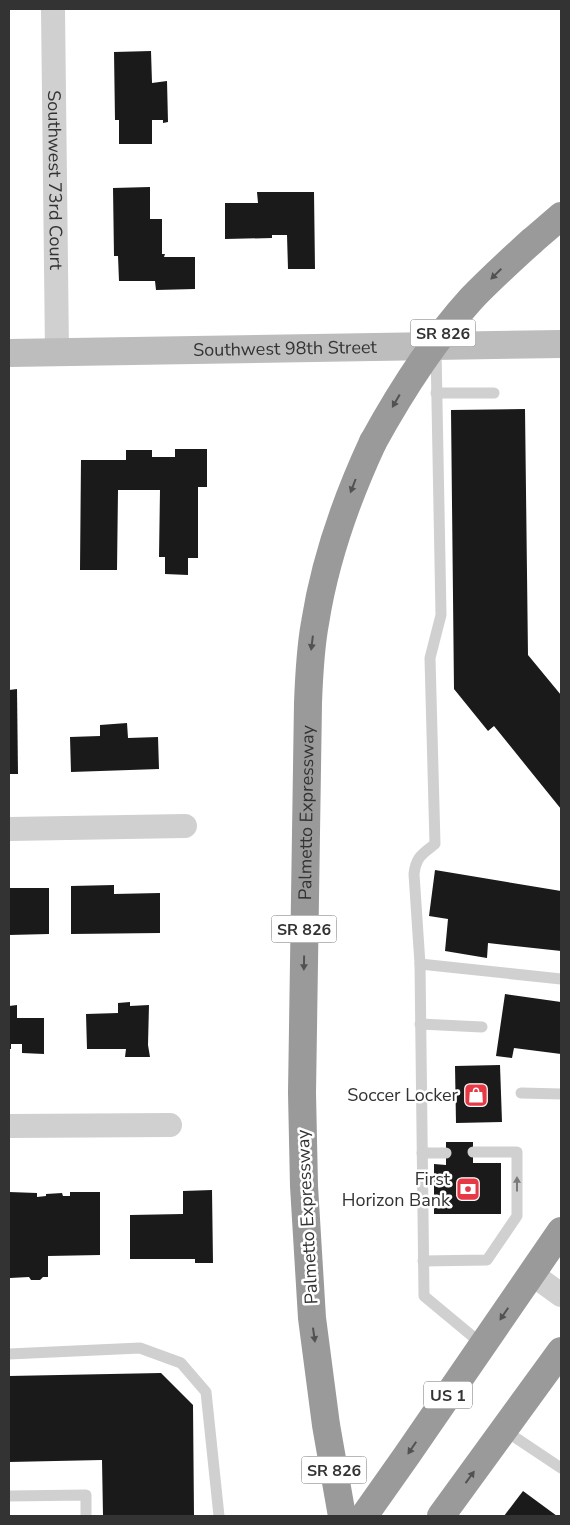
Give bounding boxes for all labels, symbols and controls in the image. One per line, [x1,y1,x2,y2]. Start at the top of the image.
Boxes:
street label: Southwest 73rd Court [42,90,68,271]
one-way arrow [491,268,503,280]
road number: SR 826 [410,319,476,346]
street label: Southwest 98th Street [193,335,378,362]
one-way arrow [392,394,401,408]
one-way arrow [349,479,357,494]
one-way arrow [308,635,316,651]
street label: Palmetto Expressway [293,724,320,900]
road number: SR 826 [272,916,336,942]
one-way arrow [299,955,307,971]
shop icon: Soccer Locker [463,1082,489,1108]
place label: Soccer Locker [347,1083,459,1107]
street label: Palmetto Expressway [290,1128,324,1305]
place label: First Horizon Bank [342,1167,451,1212]
bank icon: First Horizon Bank [455,1176,481,1202]
one-way arrow [513,1176,521,1192]
one-way arrow [499,1307,509,1321]
one-way arrow [311,1327,319,1343]
road number: US 1 [424,1382,472,1408]
one-way arrow [407,1441,417,1455]
road number: SR 826 [302,1456,366,1484]
one-way arrow [465,1470,475,1484]

